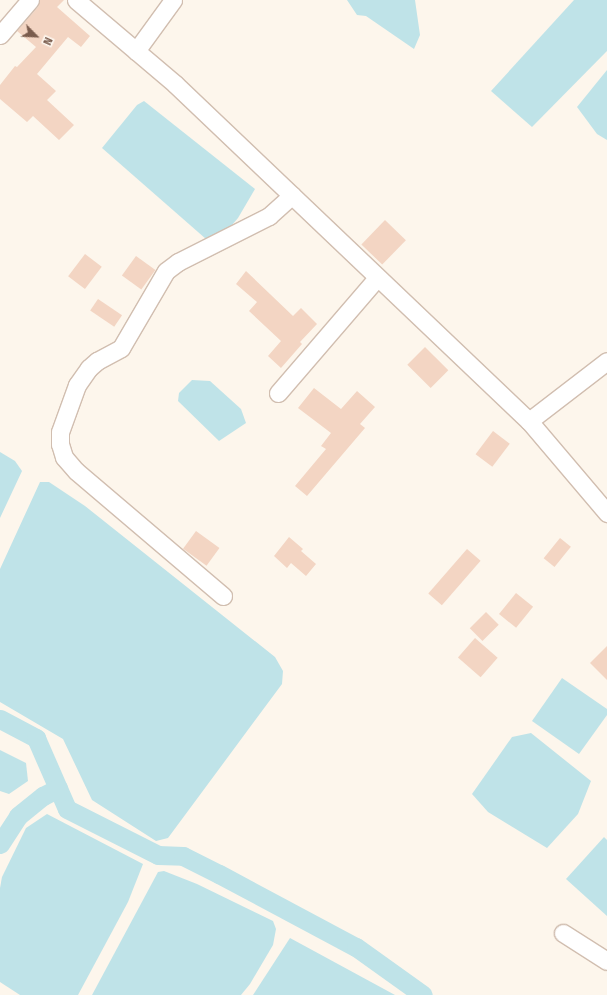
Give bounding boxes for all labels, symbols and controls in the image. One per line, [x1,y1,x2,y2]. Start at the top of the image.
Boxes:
north arrow [16,16,56,56]
text: N [40,35,55,47]

